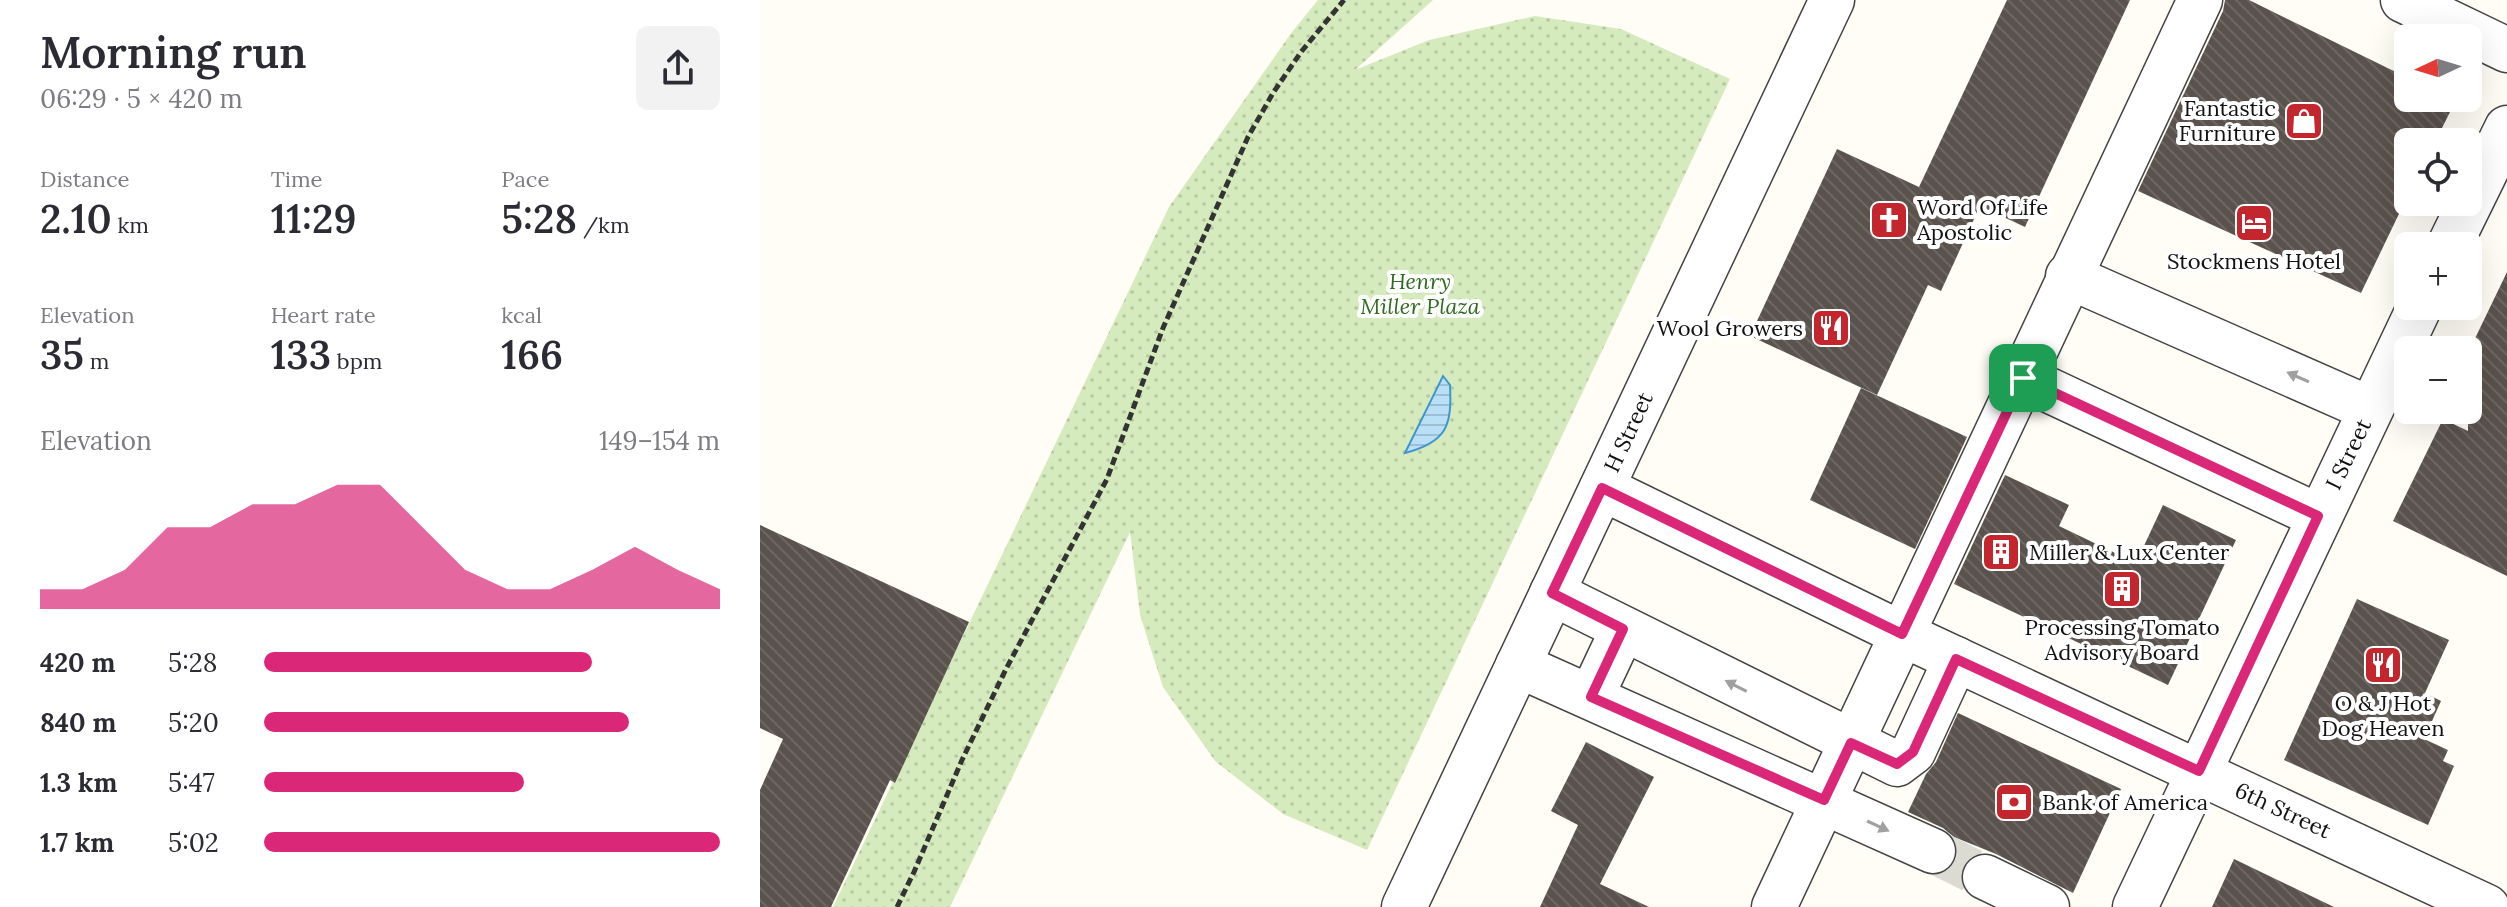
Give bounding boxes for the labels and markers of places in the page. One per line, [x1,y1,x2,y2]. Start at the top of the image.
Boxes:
place label: Fantastic Furniture [2179,94,2276,147]
shop icon: Fantastic Furniture [2283,100,2325,142]
place label: Word Of Life Apostolic [1916,193,2048,246]
church icon: Word Of Life Apostolic [1868,199,1910,241]
hotel icon: Stockmens Hotel [2233,202,2275,244]
place label: Stockmens Hotel [2167,247,2341,275]
restaurant icon: Wool Growers [1810,307,1852,349]
place label: Wool Growers [1657,314,1803,342]
pin [1989,344,2057,412]
building icon: Miller & Lux Center [1980,531,2022,573]
place label: Miller & Lux Center [2029,538,2230,566]
building icon: Processing Tomato Advisory Board [2101,568,2143,610]
place label: Processing Tomato Advisory Board [2024,613,2220,666]
restaurant icon: O & J Hot Dog Heaven [2362,644,2404,686]
place label: O & J Hot Dog Heaven [2321,689,2445,742]
bank icon: Bank of America [1993,781,2035,823]
place label: Bank of America [2042,788,2208,816]

